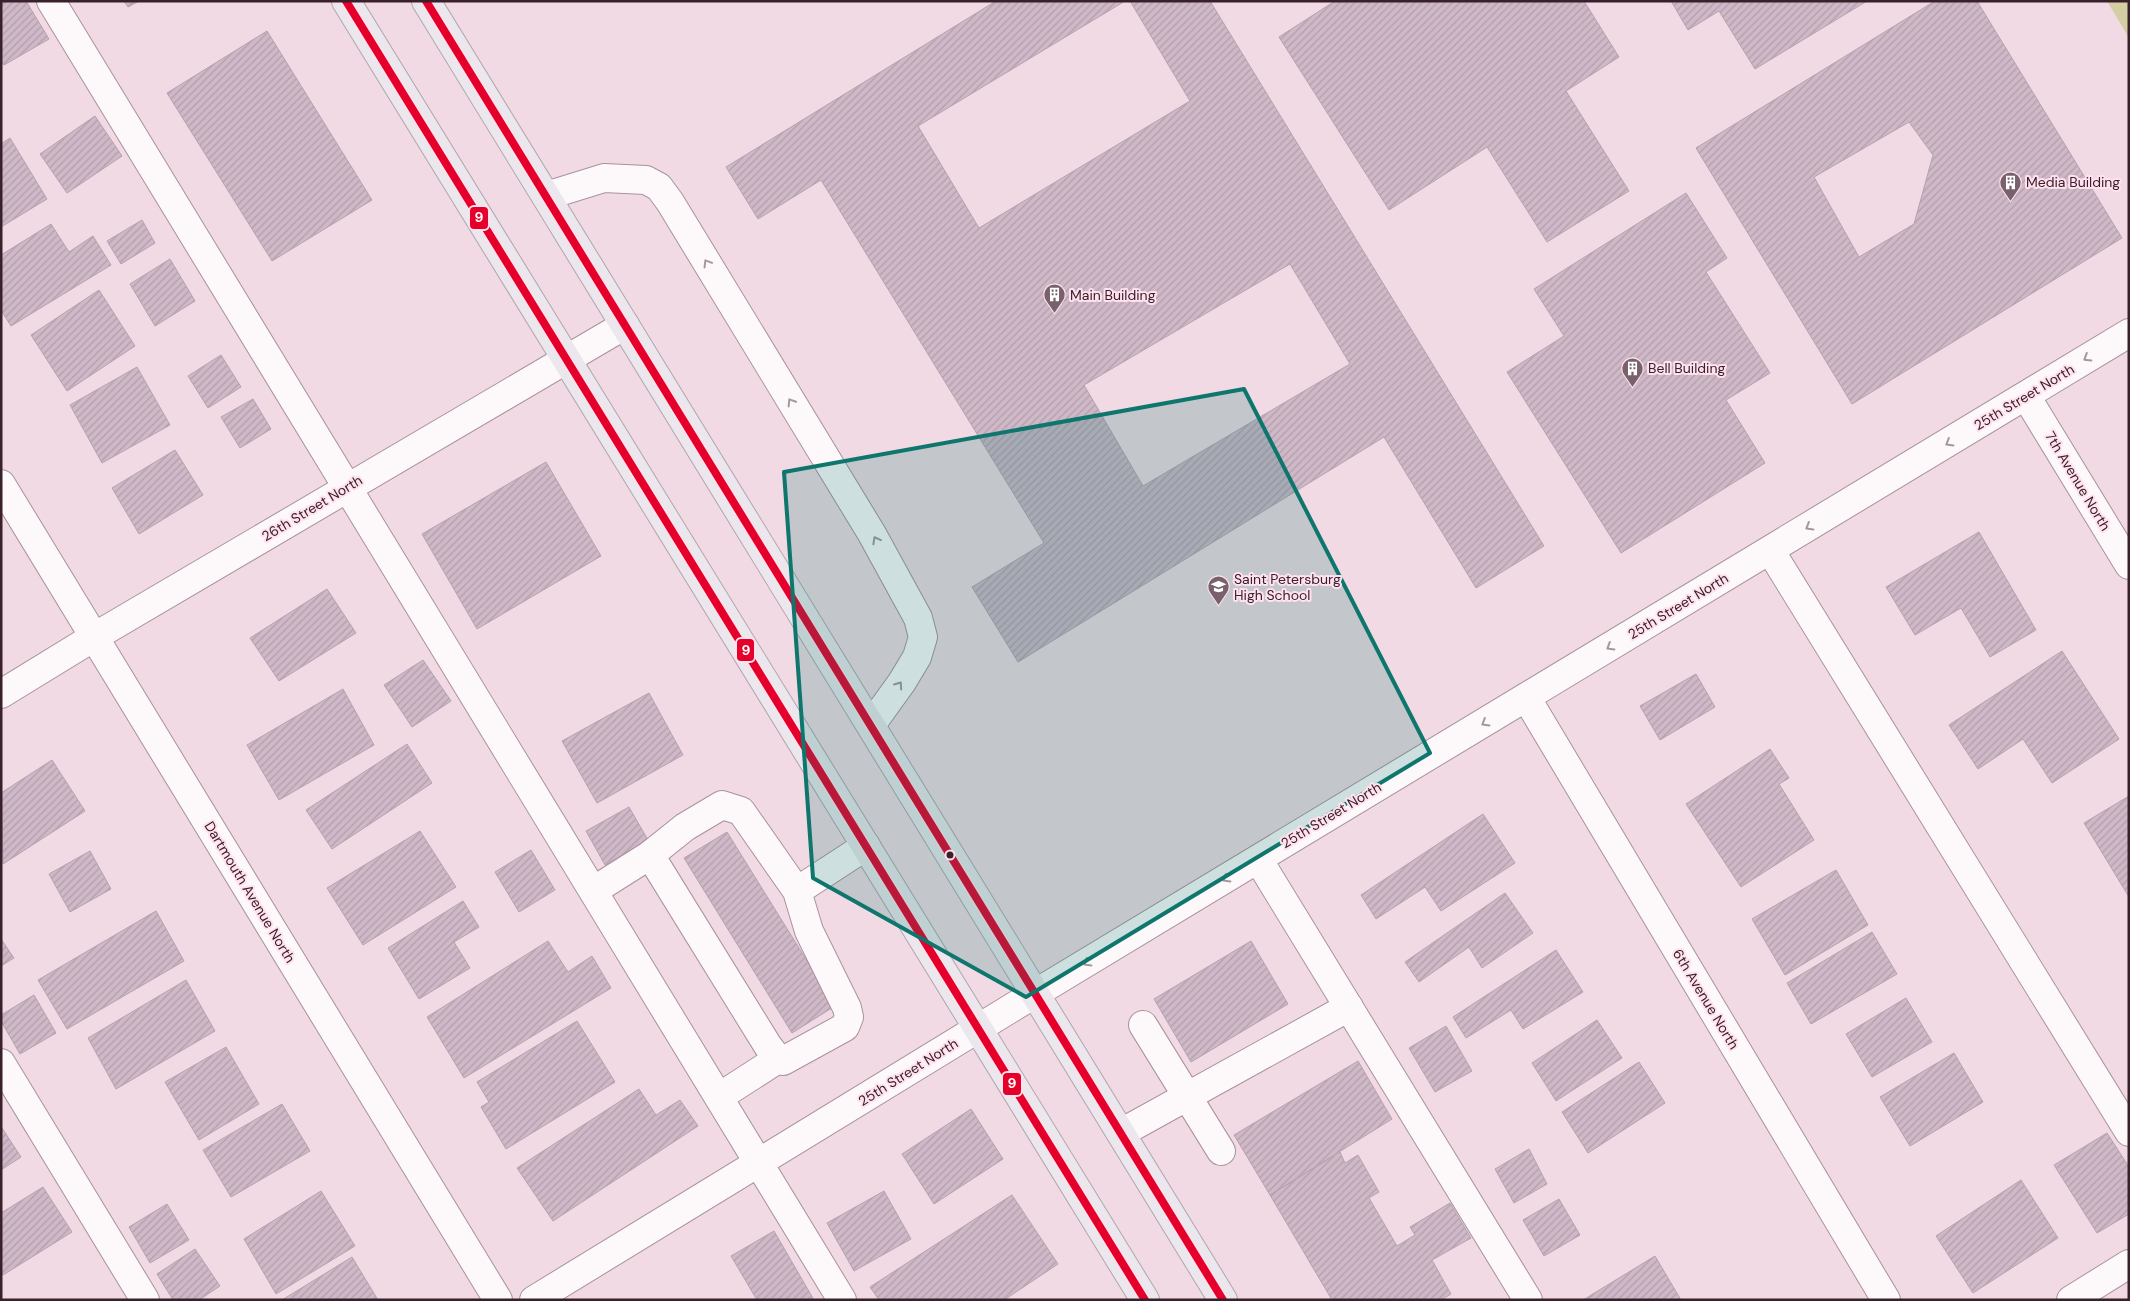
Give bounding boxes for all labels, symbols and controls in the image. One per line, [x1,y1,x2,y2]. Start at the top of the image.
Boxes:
building icon: Media Building [1998,170,2022,201]
place label: Media Building [2026,173,2120,191]
line badge: 9 [469,206,489,230]
text: 9 [475,208,484,226]
one-way arrow [703,259,713,268]
building icon: Main Building [1042,283,1066,314]
place label: Main Building [1070,286,1156,304]
one-way arrow [2084,352,2093,362]
building icon: Bell Building [1620,356,1644,387]
place label: Bell Building [1648,359,1725,377]
street label: 25th Street North [1971,360,2077,434]
one-way arrow [788,398,797,407]
street label: 7th Avenue North [2041,428,2115,534]
one-way arrow [1945,436,1954,446]
street label: 26th Street North [258,471,366,545]
one-way arrow [1806,520,1815,530]
one-way arrow [872,537,882,546]
street label: 25th Street North [1625,569,1731,643]
place label: Saint Petersburg High School [1234,570,1341,604]
school or university icon: Saint Petersburg High School [1206,575,1230,606]
line badge: 9 [736,638,755,662]
one-way arrow [1607,640,1616,650]
text: 9 [742,641,751,659]
one-way arrow [893,682,902,691]
one-way arrow [1481,716,1490,726]
street label: 25th Street North [1278,778,1384,852]
street label: Dartmouth Avenue North [201,818,299,966]
unlabelled marker [945,850,955,860]
one-way arrow [1222,872,1231,882]
street label: 6th Avenue North [1669,945,1743,1053]
one-way arrow [1083,956,1092,966]
street label: 25th Street North [855,1034,961,1110]
line badge: 9 [1002,1072,1022,1096]
text: 9 [1008,1074,1017,1092]

